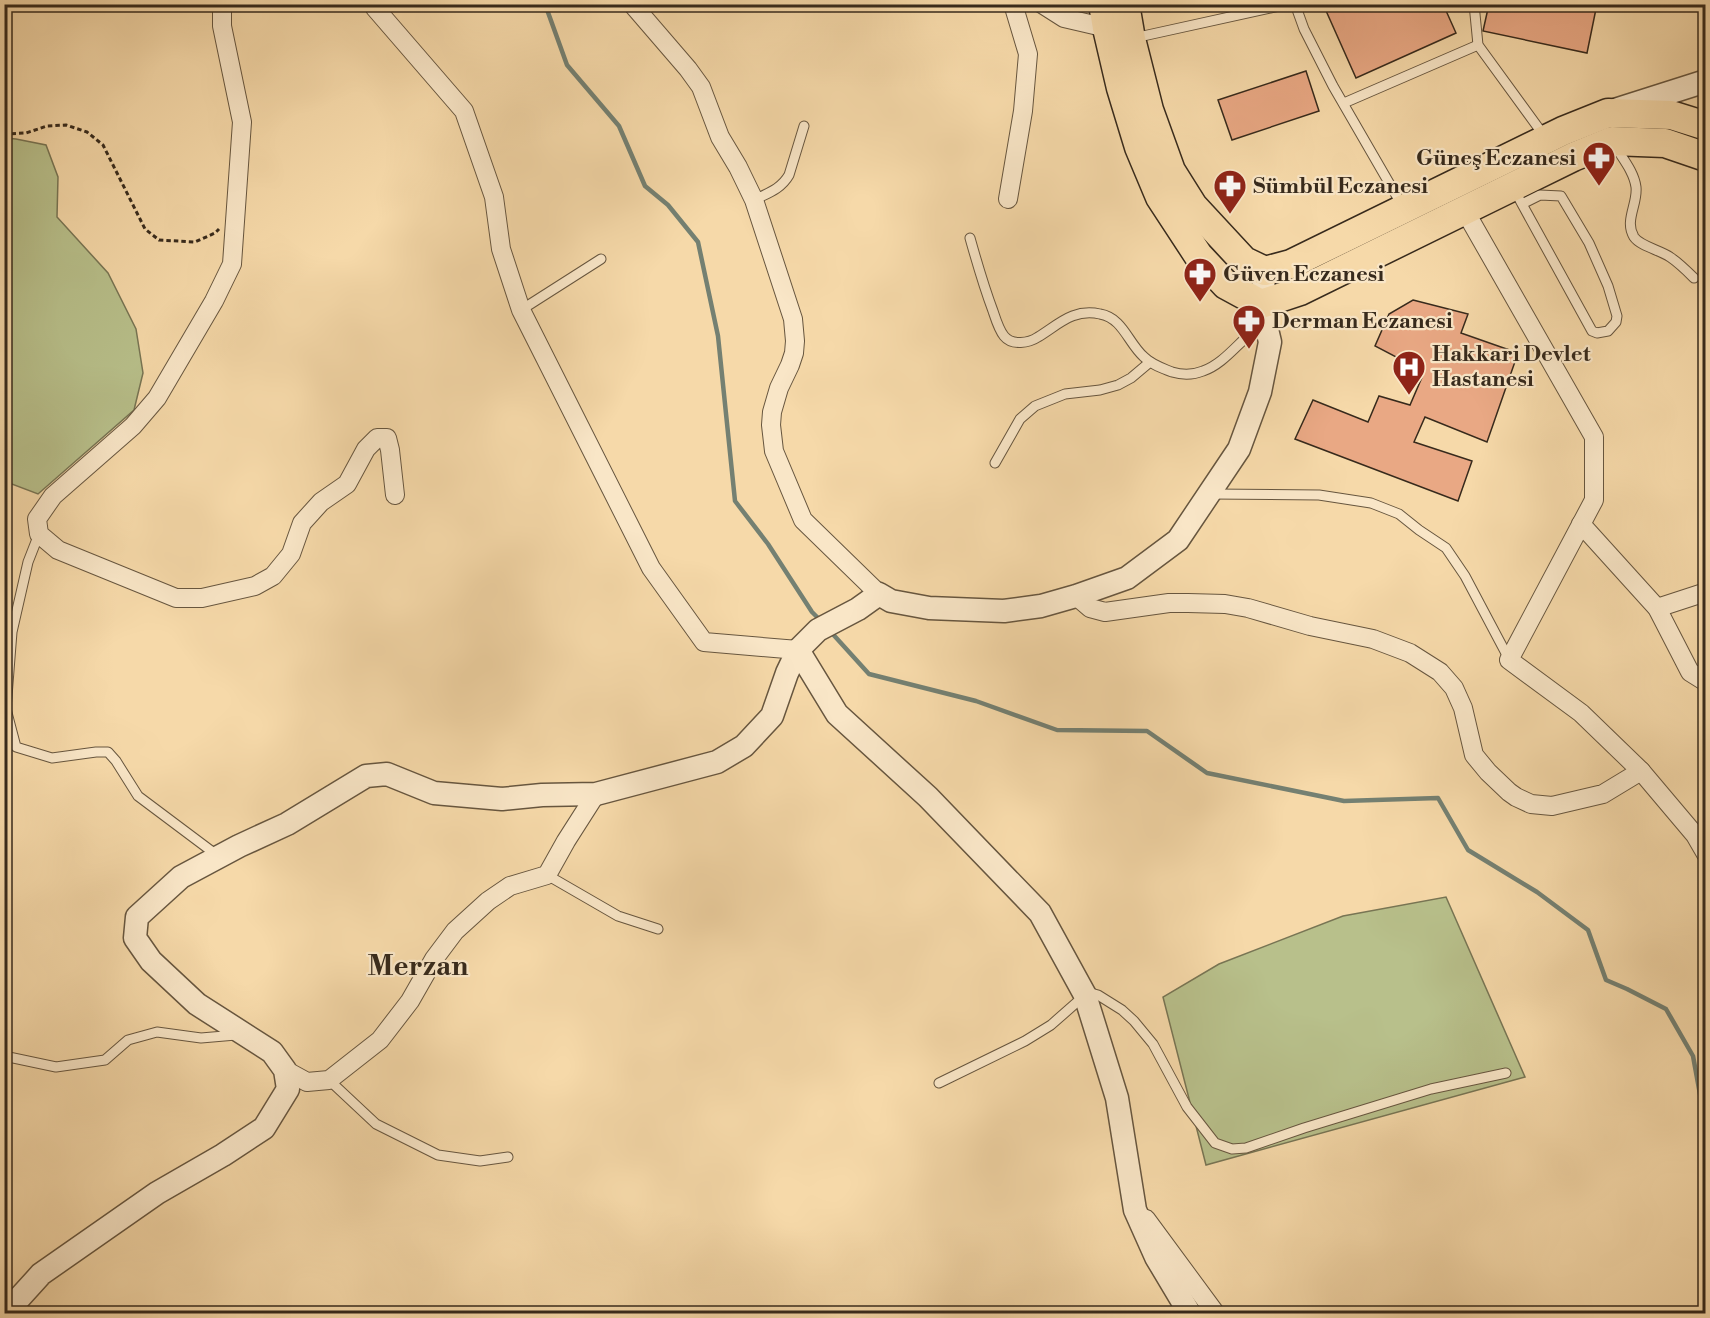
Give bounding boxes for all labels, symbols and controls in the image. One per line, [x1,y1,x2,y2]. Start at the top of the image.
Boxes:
pharmacy icon: Güneş Eczanesi [1581,140,1617,187]
place label: Güneş Eczanesi [1416,145,1576,172]
pharmacy icon: Sümbül Eczanesi [1212,168,1248,215]
place label: Sümbül Eczanesi [1253,173,1428,200]
pharmacy icon: Güven Eczanesi [1182,256,1218,303]
place label: Güven Eczanesi [1223,261,1384,288]
pharmacy icon: Derman Eczanesi [1231,303,1267,350]
place label: Derman Eczanesi [1272,308,1453,335]
place label: Hakkari Devlet Hastanesi [1432,341,1591,393]
hospital icon: Hakkari Devlet Hastanesi [1391,349,1427,396]
district label: Merzan [368,949,468,984]

